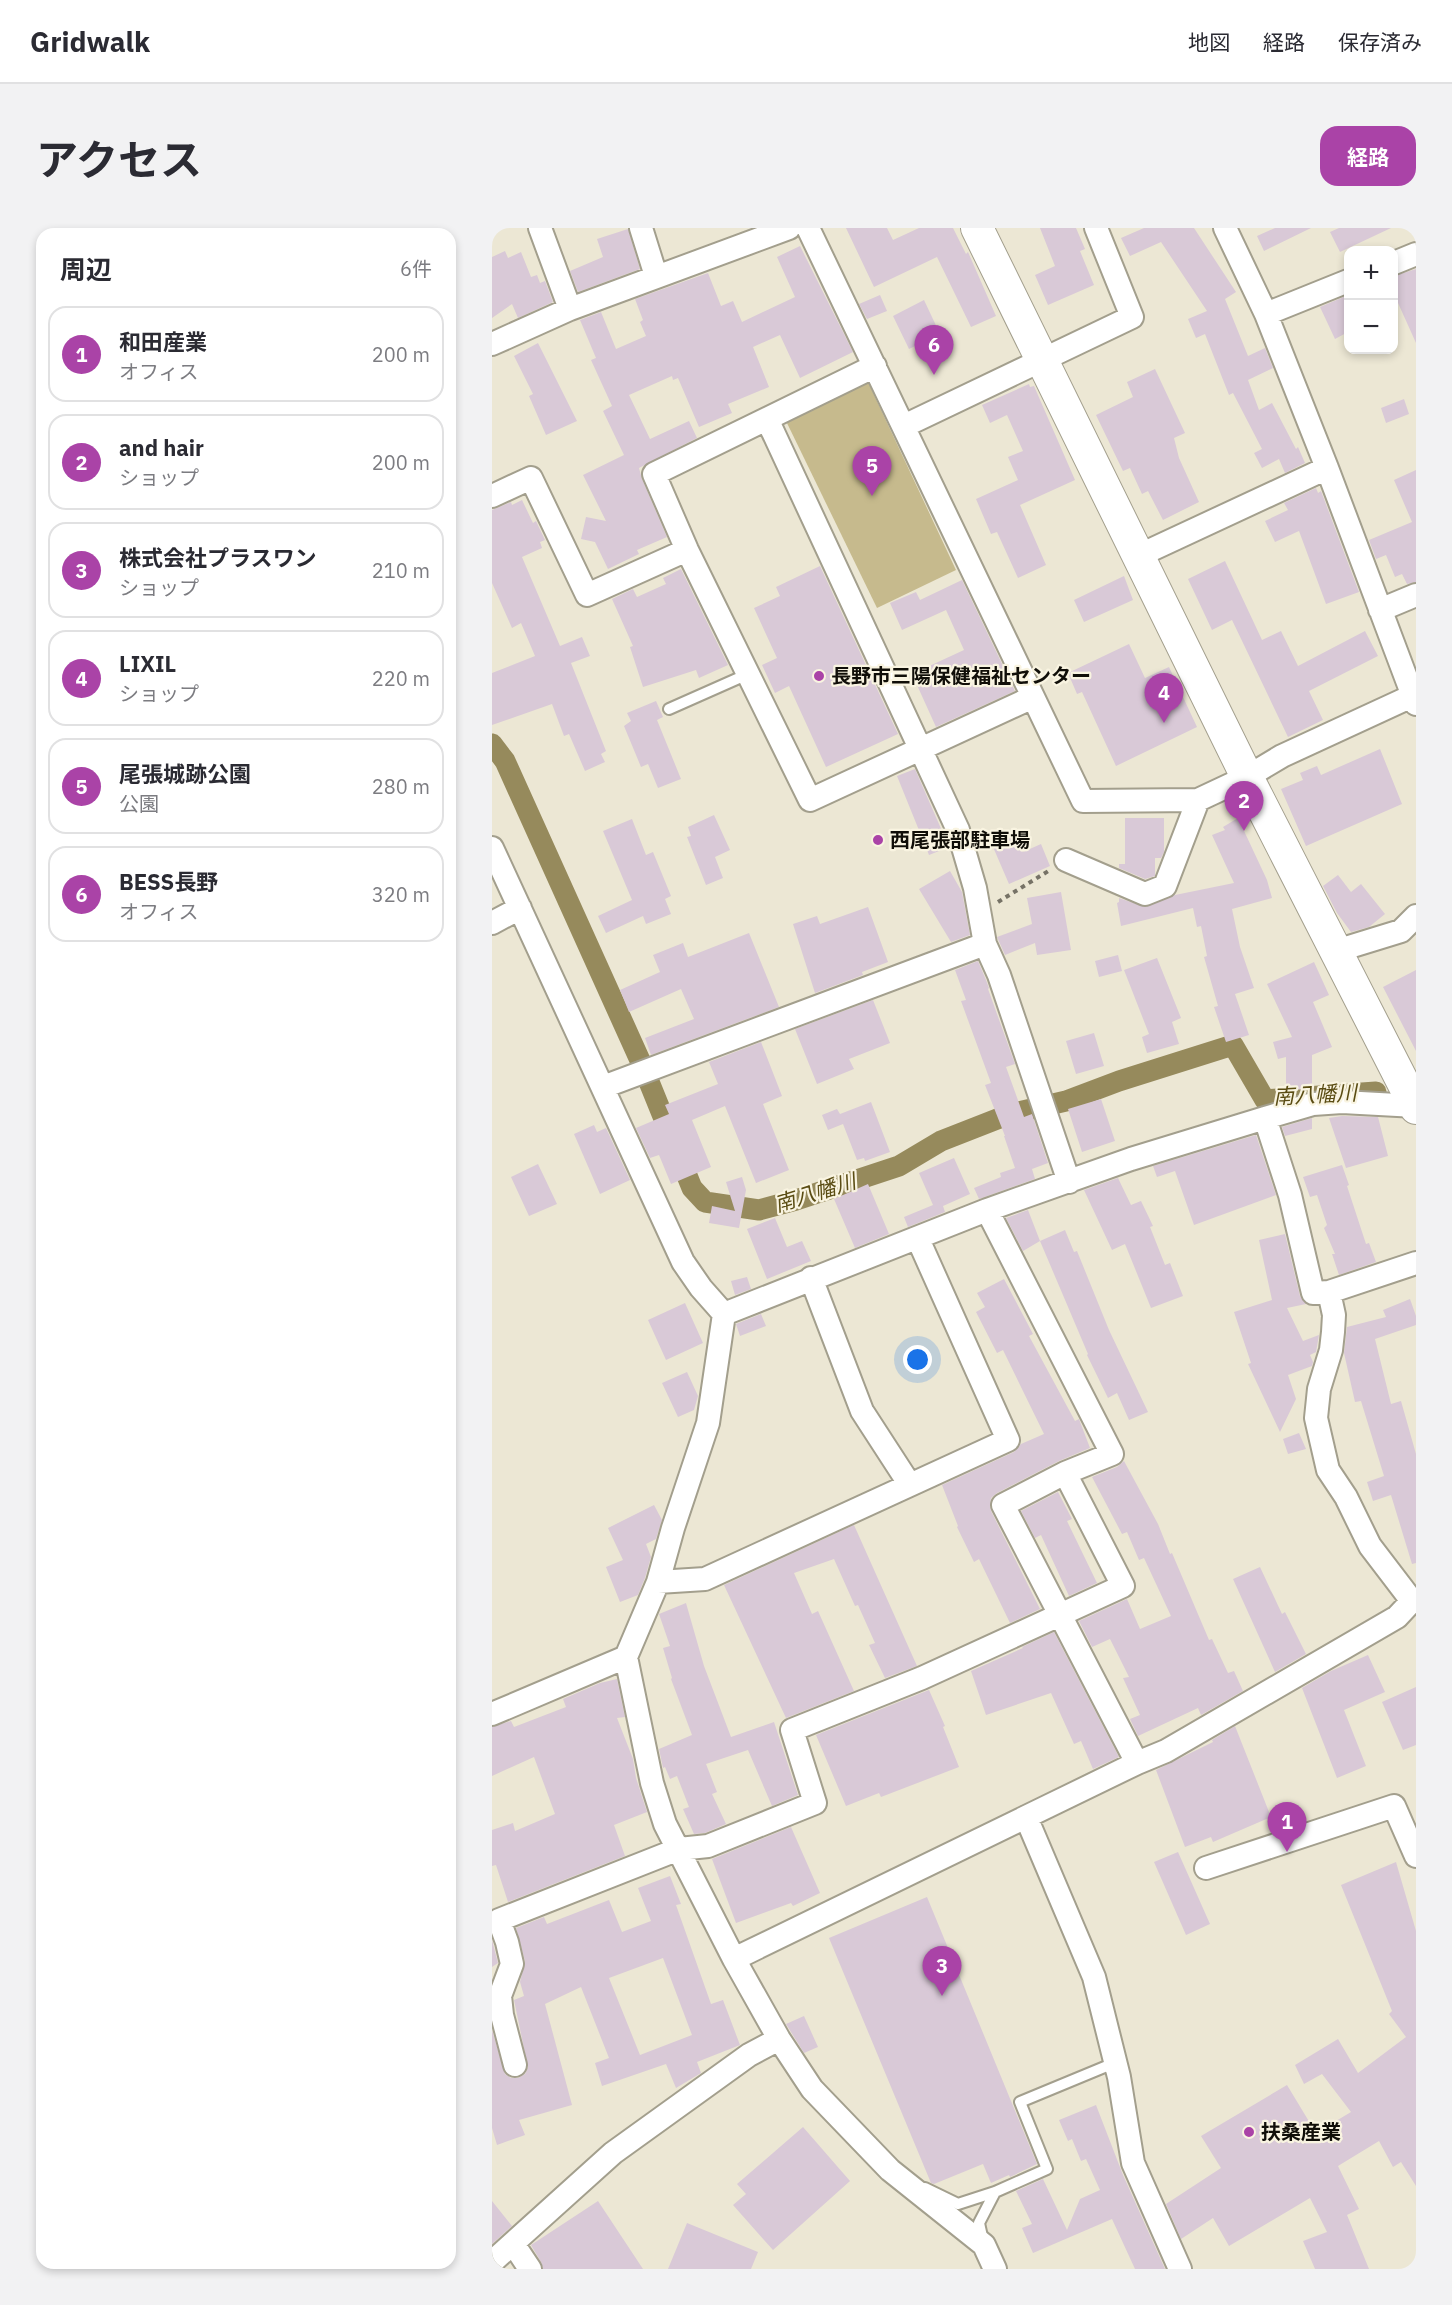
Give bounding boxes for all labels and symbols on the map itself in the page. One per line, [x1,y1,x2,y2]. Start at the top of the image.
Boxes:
pin: 6 [914,326,954,375]
pin: 5 [852,446,892,496]
place label: 長野市三陽保健福祉センター [831,662,1091,689]
marker: 長野市三陽保健福祉センター [812,669,826,683]
pin: 4 [1144,674,1184,723]
pin: 2 [1224,782,1263,831]
place label: 西尾張部駐車場 [890,826,1030,853]
marker: 西尾張部駐車場 [871,833,885,847]
water label: 南八幡川 [1272,1078,1360,1110]
water label: 南八幡川 [770,1166,861,1218]
your location [903,1345,932,1374]
pin: 1 [1268,1802,1306,1852]
pin: 3 [922,1946,962,1996]
place label: 扶桑産業 [1261,2118,1341,2145]
marker: 扶桑産業 [1242,2125,1256,2139]

